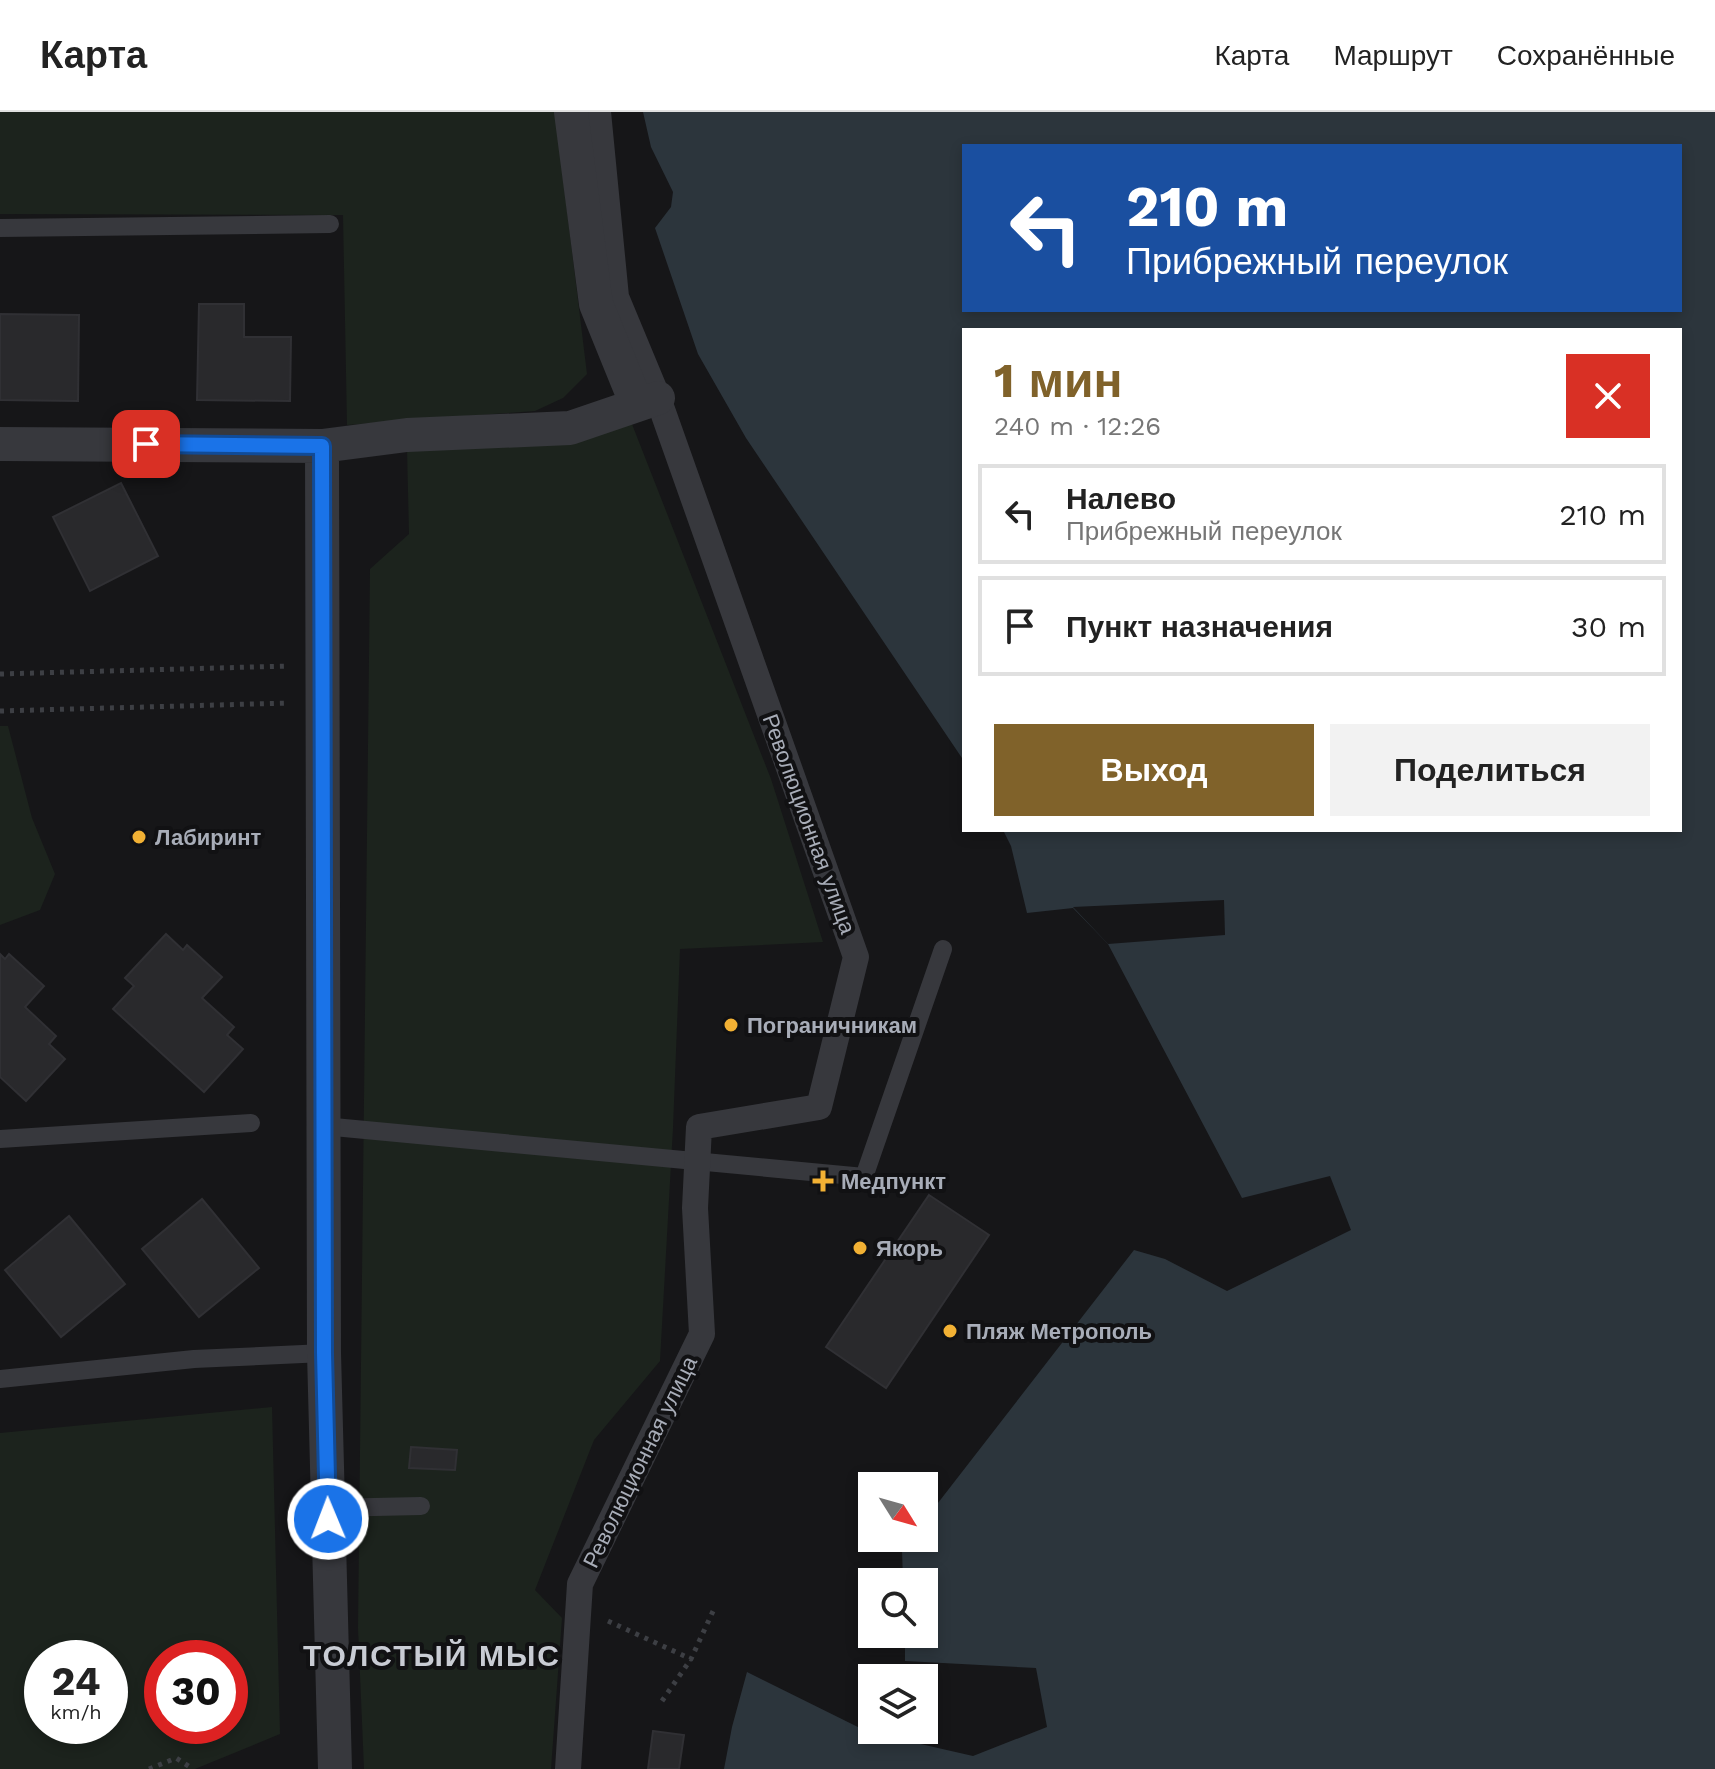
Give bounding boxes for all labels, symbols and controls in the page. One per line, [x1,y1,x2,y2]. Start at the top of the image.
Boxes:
text: Карта [40,33,147,77]
text: Карта [1214,39,1289,72]
text: Маршрут [1333,39,1453,72]
text: Сохранённые [1497,39,1675,72]
text: 210 m [1126,174,1288,240]
icon: left [994,176,1098,280]
text: Прибрежный переулок [1126,241,1508,283]
text: 1 мин [994,352,1122,409]
button: close [1566,354,1650,438]
pin [112,410,180,478]
text: 240 m · 12:26 [994,411,1161,441]
icon: arrive [124,422,168,466]
text: Налево [1066,481,1176,516]
icon: left [998,492,1042,536]
text: 210 m [1559,497,1646,532]
text: Прибрежный переулок [1066,516,1342,546]
icon: arrive [998,604,1042,648]
text: Пункт назначения [1066,609,1333,644]
text: 30 m [1571,609,1646,644]
street label: Революционная улица [758,711,861,938]
button: Выход [994,724,1314,816]
button: Поделиться [1330,724,1650,816]
place label: Лабиринт [155,825,262,850]
marker: Лабиринт [130,828,148,846]
place label: Пограничникам [747,1013,917,1038]
marker: Пограничникам [722,1016,740,1034]
place label: Медпункт [841,1169,946,1194]
marker: Медпункт [812,1170,834,1192]
place label: Якорь [876,1236,943,1261]
marker: Якорь [851,1239,869,1257]
place label: Пляж Метрополь [966,1319,1152,1344]
marker: Пляж Метрополь [941,1322,959,1340]
street label: Революционная улица [578,1352,702,1572]
north arrow [858,1472,938,1552]
map controls [858,1472,938,1744]
position arrow [286,1477,370,1561]
button: search [858,1568,938,1648]
district label: ТОЛСТЫЙ МЫС [303,1638,561,1673]
speed limit sign: 30 [144,1640,248,1744]
text: 24 [51,1658,101,1705]
button: layers [858,1664,938,1744]
text: km/h [50,1700,102,1724]

